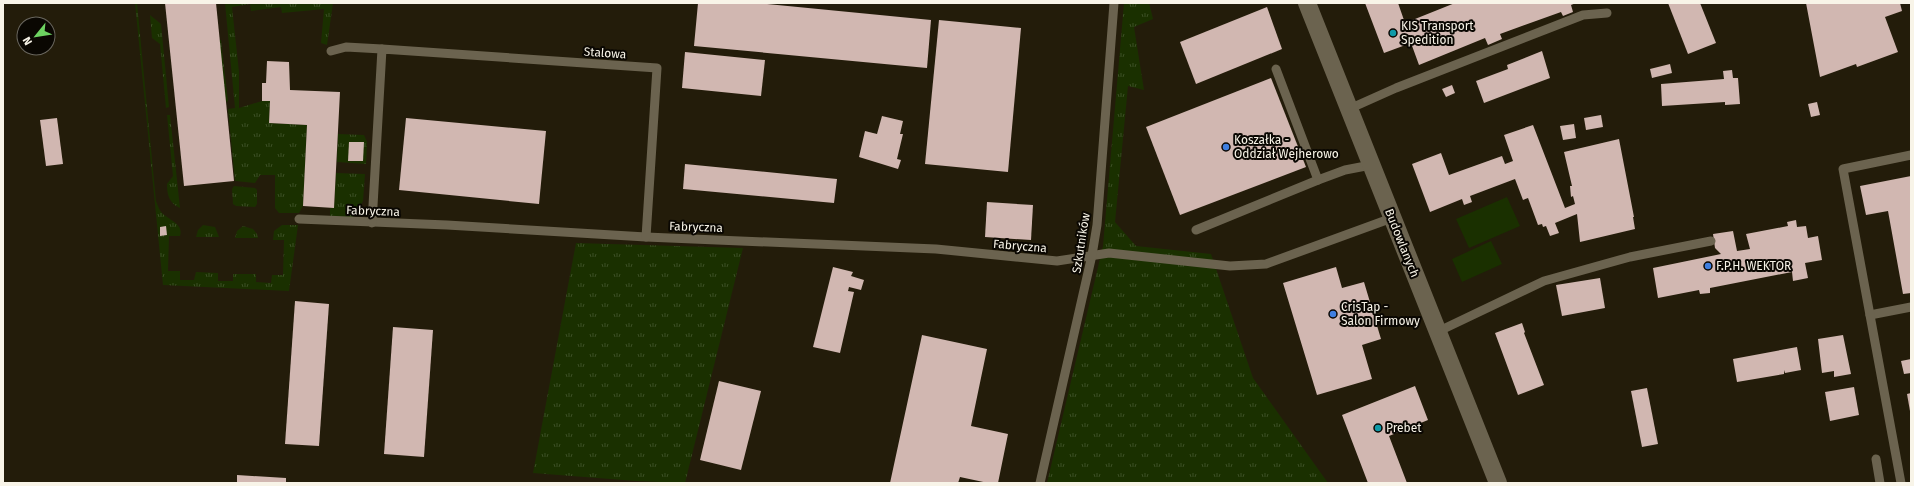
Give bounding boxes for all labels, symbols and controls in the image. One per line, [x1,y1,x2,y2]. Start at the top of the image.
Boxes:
north arrow [16,16,56,56]
place label: KIS Transport Spedition [1401,19,1474,47]
marker: KIS Transport Spedition [1388,28,1398,38]
text: N [20,34,35,47]
street label: Stalowa [583,45,627,61]
place label: Koszałka - Oddział Wejherowo [1234,133,1339,161]
marker: Koszałka - Oddział Wejherowo [1221,142,1231,152]
street label: Fabryczna [346,203,400,219]
street label: Budowlanych [1382,207,1422,279]
street label: Szkutników [1069,211,1093,274]
street label: Fabryczna [669,219,723,235]
street label: Fabryczna [993,237,1047,255]
place label: F.P.H. WEKTOR [1716,259,1791,273]
marker: F.P.H. WEKTOR [1703,261,1713,271]
place label: CrisTap - Salon Firmowy [1341,300,1420,328]
marker: CrisTap - Salon Firmowy [1328,309,1338,319]
place label: Prebet [1386,421,1422,435]
marker: Prebet [1373,423,1383,433]

